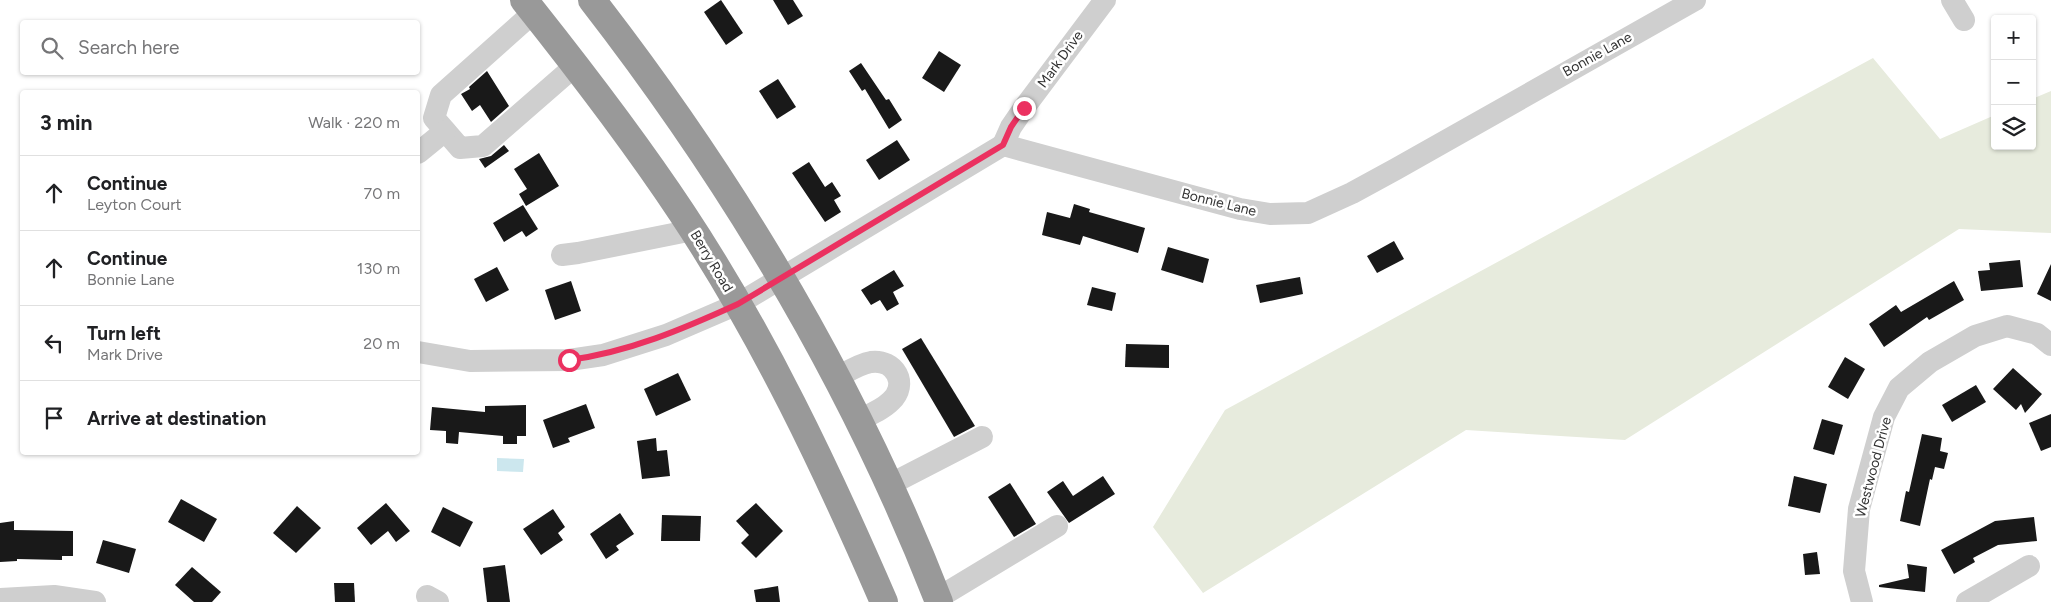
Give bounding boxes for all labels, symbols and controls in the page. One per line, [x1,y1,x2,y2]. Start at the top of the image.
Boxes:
map controls [1991,15,2036,150]
button: + [1991,15,2036,60]
search box [20,20,420,75]
street label: Mark Drive [1034,27,1087,91]
street label: Bonnie Lane [1560,28,1635,80]
icon: search [38,34,66,62]
text: Search here [78,36,180,59]
button: − [1991,60,2036,105]
route end [1013,97,1036,120]
button: layers [1991,105,2036,150]
text: 3 min [40,110,92,135]
text: Walk · 220 m [308,113,400,132]
text: Continue [87,172,167,195]
icon: ahead [40,179,68,207]
text: 70 m [364,184,400,203]
street label: Bonnie Lane [1180,185,1258,220]
text: Leyton Court [87,195,182,214]
street label: Berry Road [687,227,737,295]
text: Continue [87,247,167,270]
icon: ahead [40,254,68,282]
text: 130 m [357,259,400,278]
text: Bonnie Lane [87,270,174,289]
text: Turn left [87,322,161,345]
icon: left [40,329,68,357]
text: 20 m [363,334,400,353]
text: Mark Drive [87,345,163,364]
route start [558,349,581,372]
icon: arrive [40,404,68,432]
text: Arrive at destination [87,407,266,430]
street label: Westwood Drive [1852,415,1895,519]

